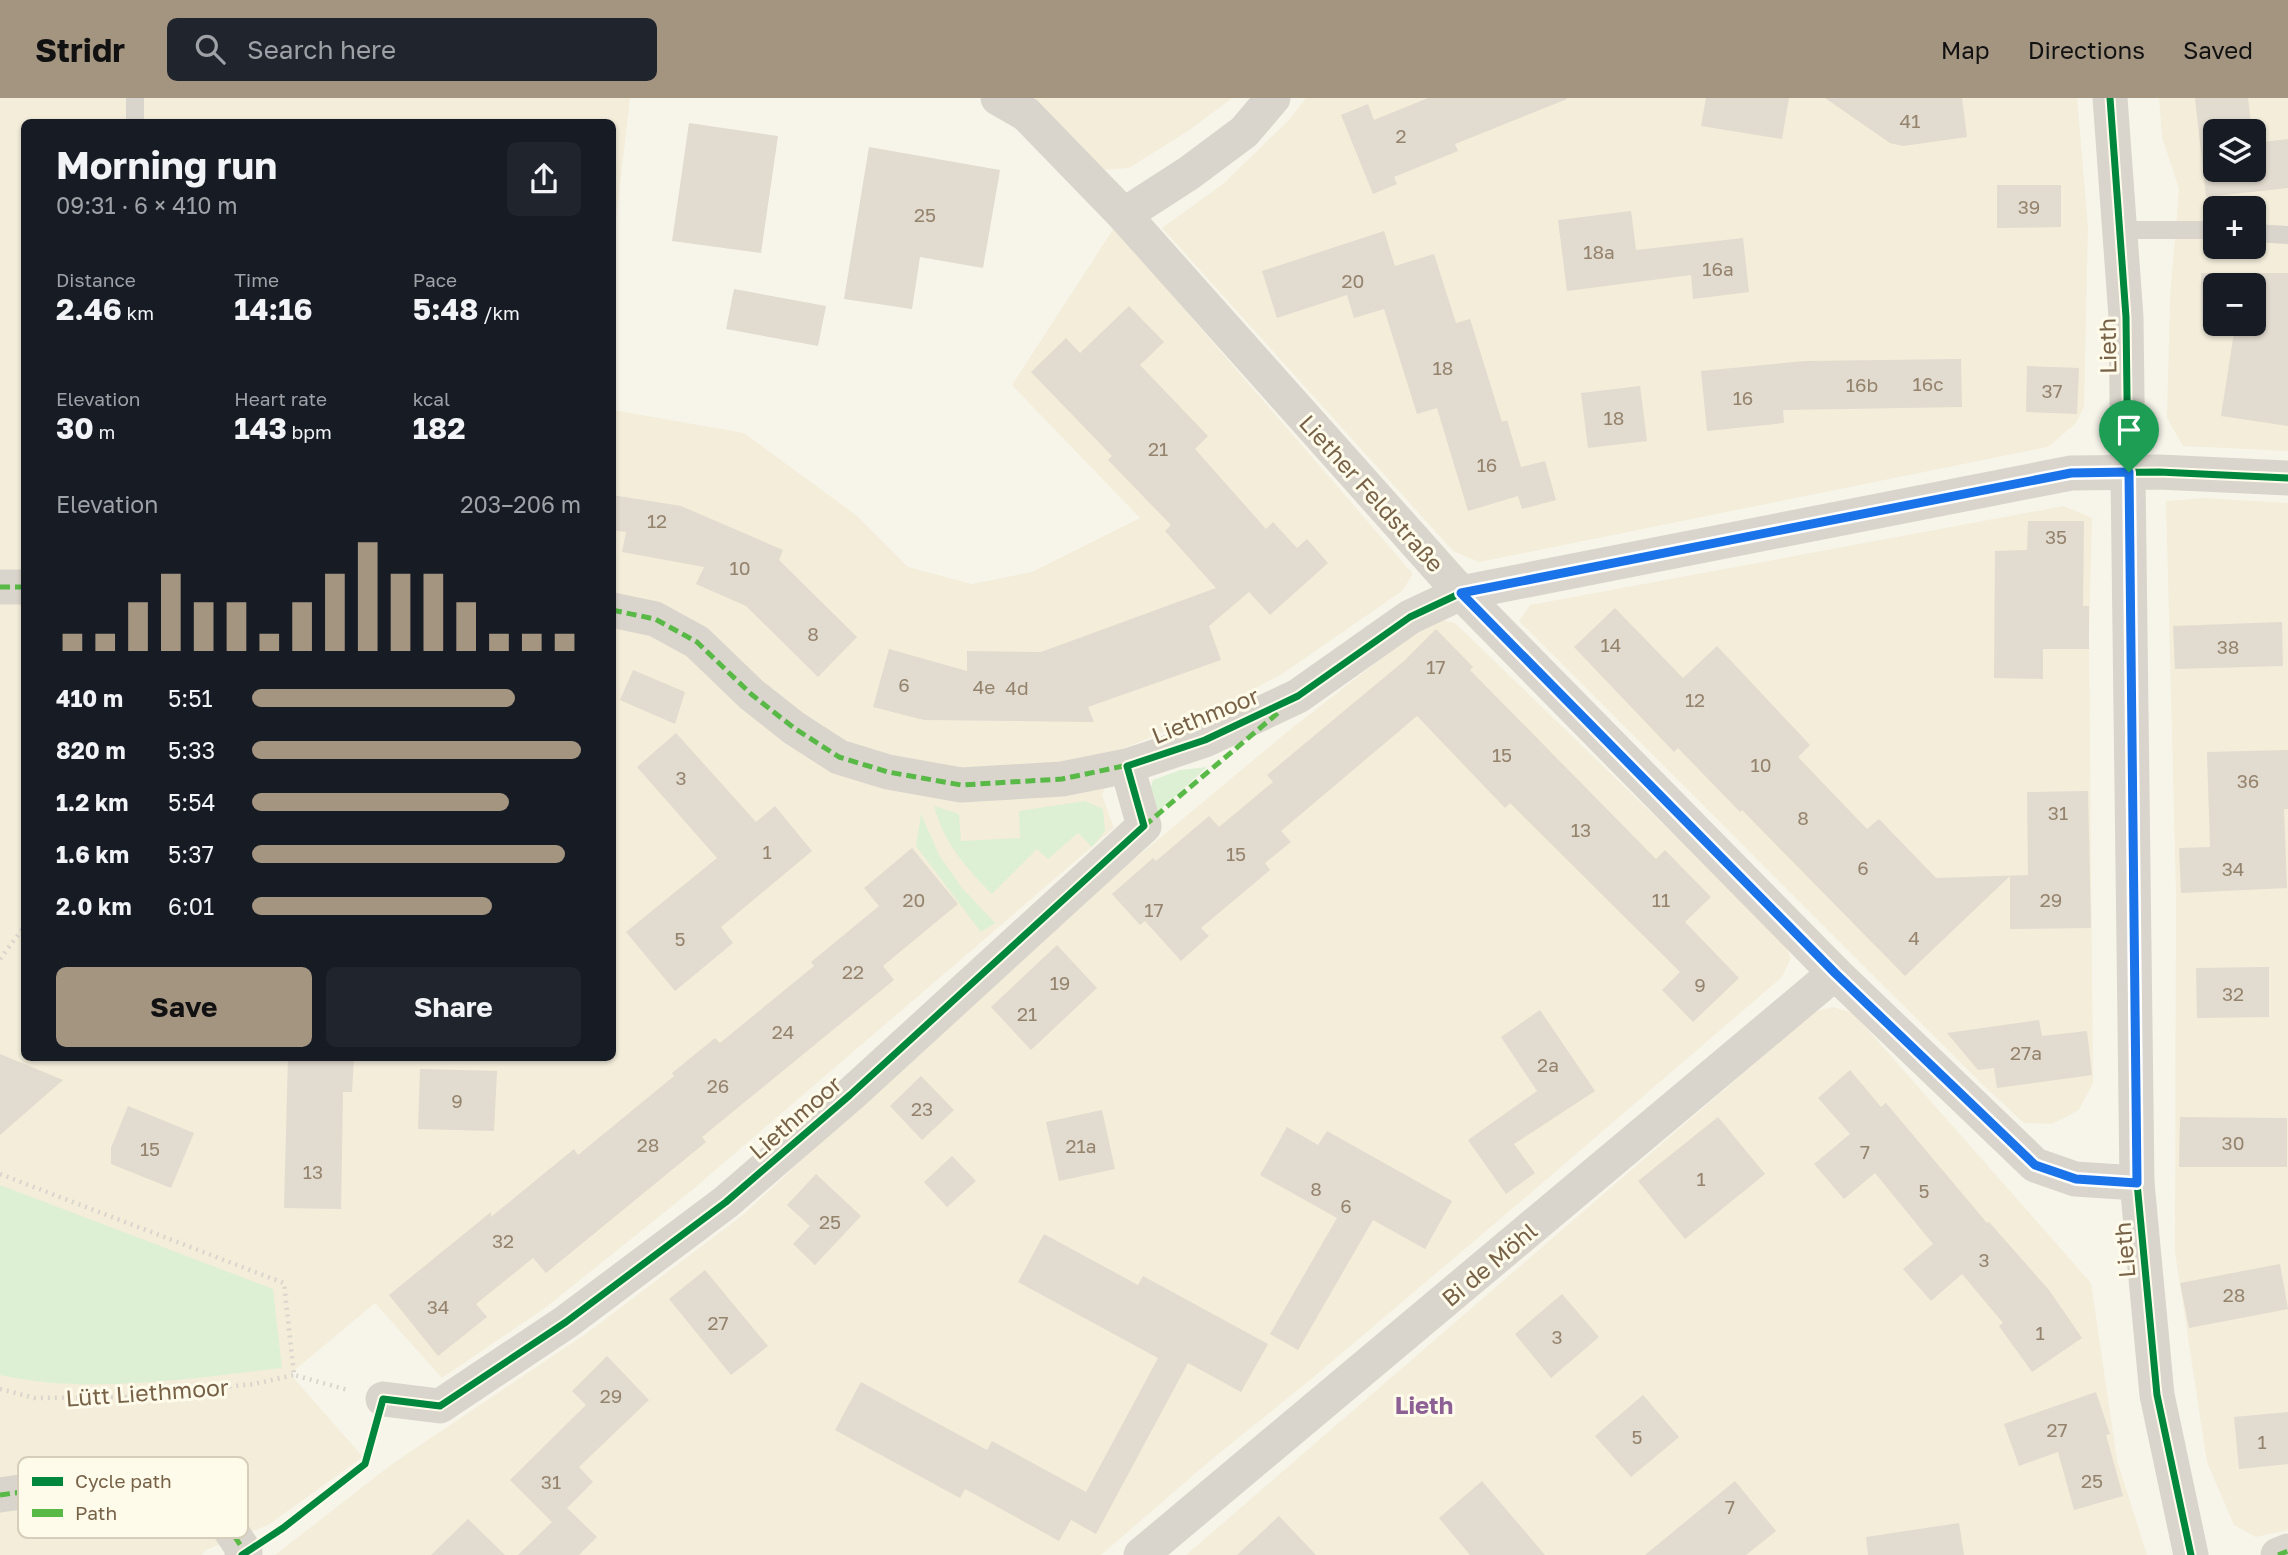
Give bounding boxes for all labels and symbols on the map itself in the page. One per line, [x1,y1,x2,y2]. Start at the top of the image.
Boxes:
house number: 41 [1900,109,1920,132]
house number: 2 [1395,124,1407,147]
house number: 39 [2018,195,2040,218]
house number: 25 [914,203,936,226]
house number: 18a [1583,240,1615,263]
house number: 16a [1702,257,1734,280]
house number: 20 [1342,269,1364,292]
street label: Lieth [2093,318,2121,374]
house number: 18 [1433,356,1453,379]
house number: 16c [1912,372,1944,395]
house number: 16b [1846,373,1878,396]
house number: 37 [2041,379,2063,402]
house number: 16 [1733,386,1753,409]
pin [2099,400,2159,472]
house number: 18 [1604,406,1624,429]
street label: Liether Feldstraße [1294,409,1450,577]
house number: 21 [1148,437,1168,460]
house number: 16 [1477,453,1497,476]
house number: 12 [647,509,667,532]
house number: 35 [2045,525,2067,548]
house number: 10 [730,556,751,579]
house number: 8 [807,622,819,645]
house number: 14 [1601,633,1621,656]
house number: 38 [2217,635,2239,658]
house number: 17 [1426,655,1446,678]
house number: 6 [898,673,910,696]
house number: 4e [973,675,995,698]
house number: 4d [1005,676,1029,699]
street label: Liethmoor [1147,681,1263,749]
house number: 12 [1685,688,1705,711]
house number: 15 [1492,743,1512,766]
house number: 10 [1751,753,1772,776]
house number: 3 [675,766,687,789]
house number: 36 [2237,769,2259,792]
house number: 31 [2048,801,2068,824]
house number: 8 [1797,806,1809,829]
house number: 13 [1571,818,1591,841]
house number: 1 [762,840,772,863]
house number: 15 [1226,842,1246,865]
house number: 6 [1857,856,1869,879]
house number: 34 [2222,857,2244,880]
house number: 20 [903,888,925,911]
house number: 11 [1652,888,1670,911]
house number: 29 [2040,888,2062,911]
house number: 17 [1144,898,1164,921]
house number: 4 [1908,926,1920,949]
house number: 5 [674,927,686,950]
house number: 22 [842,960,864,983]
house number: 19 [1050,971,1070,994]
house number: 9 [1694,973,1706,996]
house number: 32 [2222,982,2244,1005]
house number: 21 [1017,1002,1037,1025]
house number: 24 [772,1020,794,1043]
house number: 27a [2010,1041,2042,1064]
house number: 2a [1537,1053,1559,1076]
street label: Liethmoor [743,1069,847,1165]
house number: 26 [707,1074,729,1097]
house number: 9 [451,1089,463,1112]
house number: 23 [911,1097,933,1120]
house number: 30 [2222,1131,2244,1154]
house number: 28 [637,1133,659,1156]
house number: 21a [1066,1134,1096,1157]
house number: 15 [140,1137,160,1160]
house number: 7 [1860,1140,1870,1163]
house number: 13 [303,1160,323,1183]
house number: 1 [1696,1167,1706,1190]
house number: 8 [1310,1177,1322,1200]
house number: 5 [1918,1179,1930,1202]
house number: 6 [1340,1194,1352,1217]
house number: 25 [819,1210,841,1233]
street label: Bi de Möhl [1436,1216,1542,1312]
street label: Lieth [2108,1221,2140,1279]
house number: 32 [492,1229,514,1252]
house number: 3 [1978,1248,1990,1271]
house number: 28 [2223,1283,2245,1306]
house number: 34 [427,1295,449,1318]
house number: 27 [707,1311,729,1334]
house number: 1 [2035,1321,2045,1344]
house number: 3 [1551,1325,1563,1348]
street label: Lütt Liethmoor [65,1372,229,1412]
house number: 29 [600,1384,622,1407]
district label: Lieth [1395,1390,1453,1419]
house number: 27 [2046,1418,2068,1441]
house number: 5 [1631,1425,1643,1448]
house number: 1 [2257,1430,2267,1453]
legend [18,1457,248,1538]
text: Cycle path [75,1469,172,1492]
house number: 25 [2081,1469,2103,1492]
house number: 31 [541,1470,561,1493]
house number: 7 [1725,1495,1735,1518]
text: Path [75,1501,117,1524]

